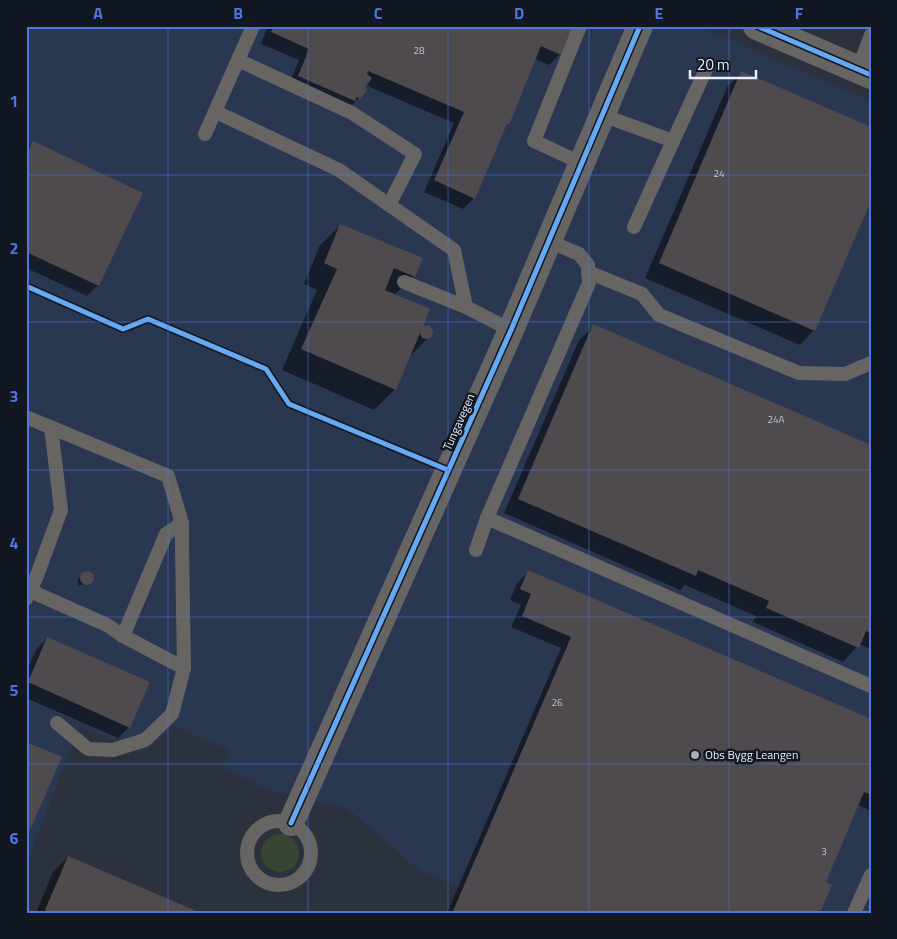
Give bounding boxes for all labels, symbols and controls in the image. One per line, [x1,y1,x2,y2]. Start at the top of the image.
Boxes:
text: A [93,1,103,25]
text: B [233,1,243,25]
text: C [374,1,383,25]
text: D [514,1,524,25]
text: E [655,1,664,25]
text: F [795,1,804,25]
house number: 28 [413,43,425,58]
scale bar [690,48,756,80]
text: 20 m [697,53,730,76]
text: 1 [10,89,18,113]
house number: 24 [713,166,725,181]
text: 2 [10,236,18,260]
text: 3 [10,384,18,408]
street label: Tungavegen [438,390,480,453]
house number: 24A [767,412,785,427]
text: 4 [10,531,19,555]
text: 5 [10,678,19,702]
house number: 26 [551,695,563,710]
place label: Obs Bygg Leangen [705,745,798,764]
marker: Obs Bygg Leangen [689,749,701,761]
text: 6 [10,826,19,850]
house number: 3 [821,844,827,859]

